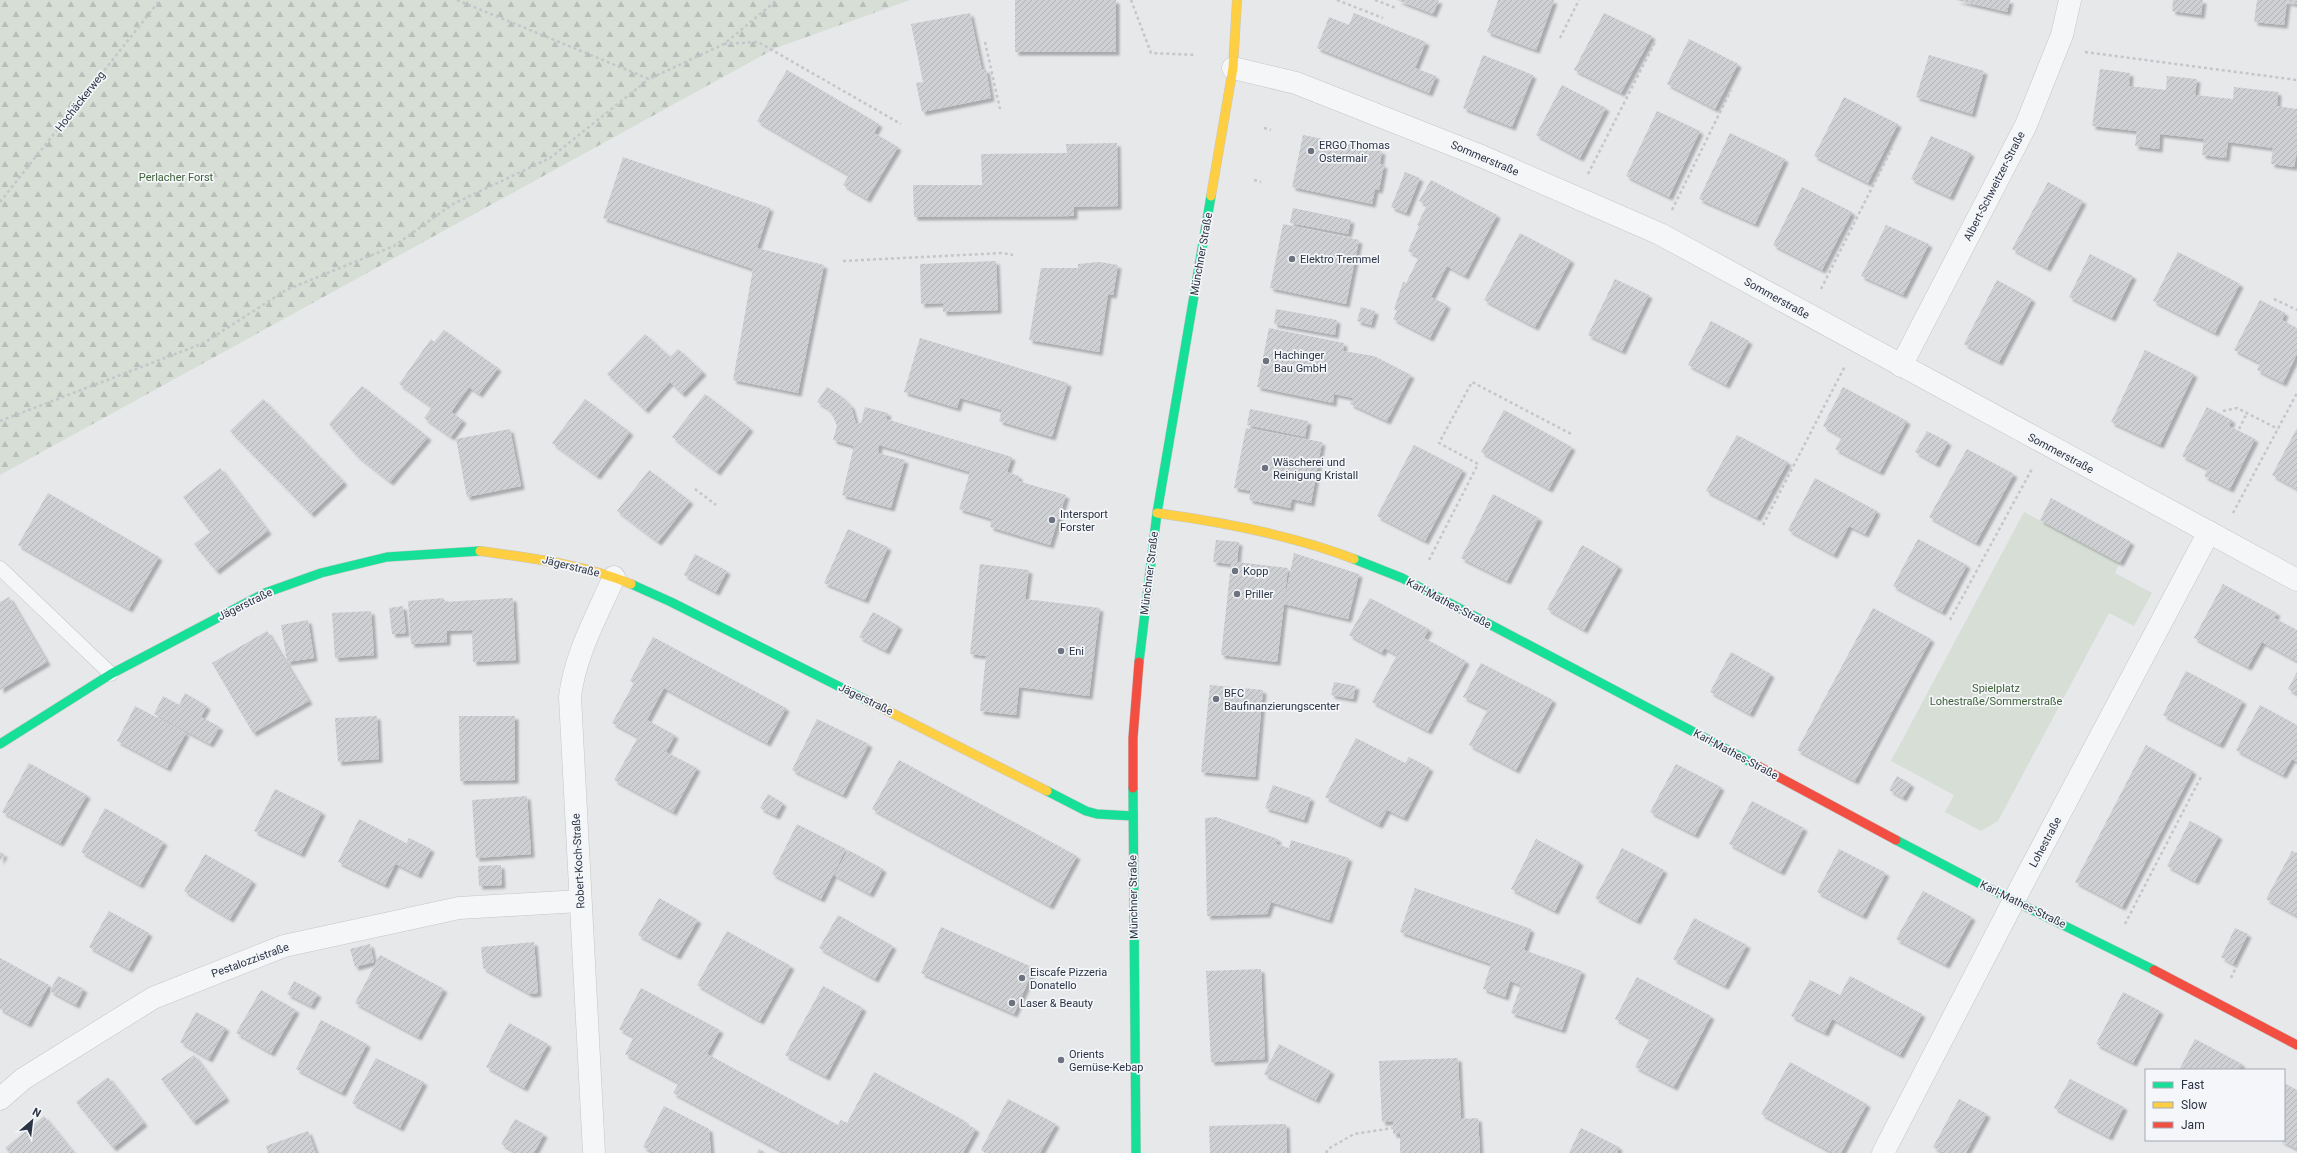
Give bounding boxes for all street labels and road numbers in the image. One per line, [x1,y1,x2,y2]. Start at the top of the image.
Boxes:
street label: Hochäckerweg [53,69,108,134]
street label: Albert-Schweitzer-Straße [1961,129,2028,243]
street label: Sommerstraße [1449,138,1521,179]
street label: Münchner Straße [1188,211,1215,297]
street label: Sommerstraße [1742,275,1812,322]
street label: Sommerstraße [2026,431,2096,476]
street label: Münchner Straße [1138,530,1161,616]
street label: Jägerstraße [541,553,601,580]
street label: Karl-Mathes-Straße [1404,576,1494,631]
street label: Jägerstraße [216,586,275,623]
street label: Jägerstraße [836,681,895,718]
street label: Karl-Mathes-Straße [1691,727,1781,782]
street label: Robert-Koch-Straße [569,813,587,909]
street label: Lohestraße [2027,815,2064,870]
street label: Münchner Straße [1126,855,1141,939]
street label: Karl-Mathes-Straße [1978,878,2068,931]
street label: Pestalozzistraße [210,940,291,981]

